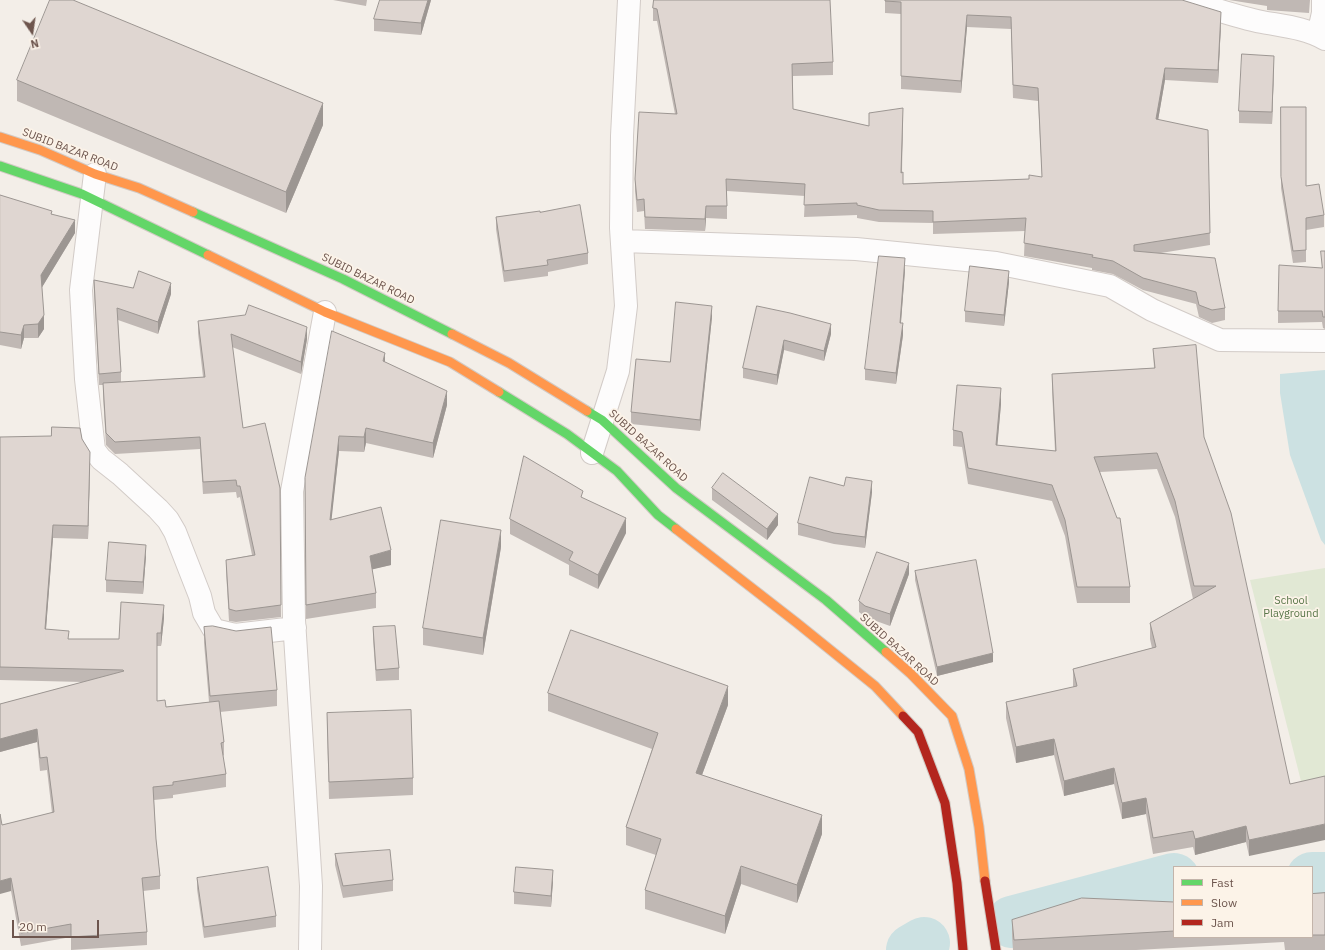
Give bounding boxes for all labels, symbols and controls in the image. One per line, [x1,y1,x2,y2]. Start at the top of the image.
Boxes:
north arrow [12,12,52,52]
text: N [29,36,40,51]
street label: SUBID BAZAR ROAD [20,126,120,174]
street label: SUBID BAZAR ROAD [319,251,417,307]
street label: SUBID BAZAR ROAD [606,407,690,485]
park label: School Playground [1263,594,1319,620]
street label: SUBID BAZAR ROAD [857,611,941,689]
legend [1173,866,1313,938]
text: Fast [1211,875,1234,890]
text: Slow [1211,895,1237,910]
scale bar [14,912,101,938]
text: Jam [1211,915,1234,930]
text: 20 m [19,919,47,934]

